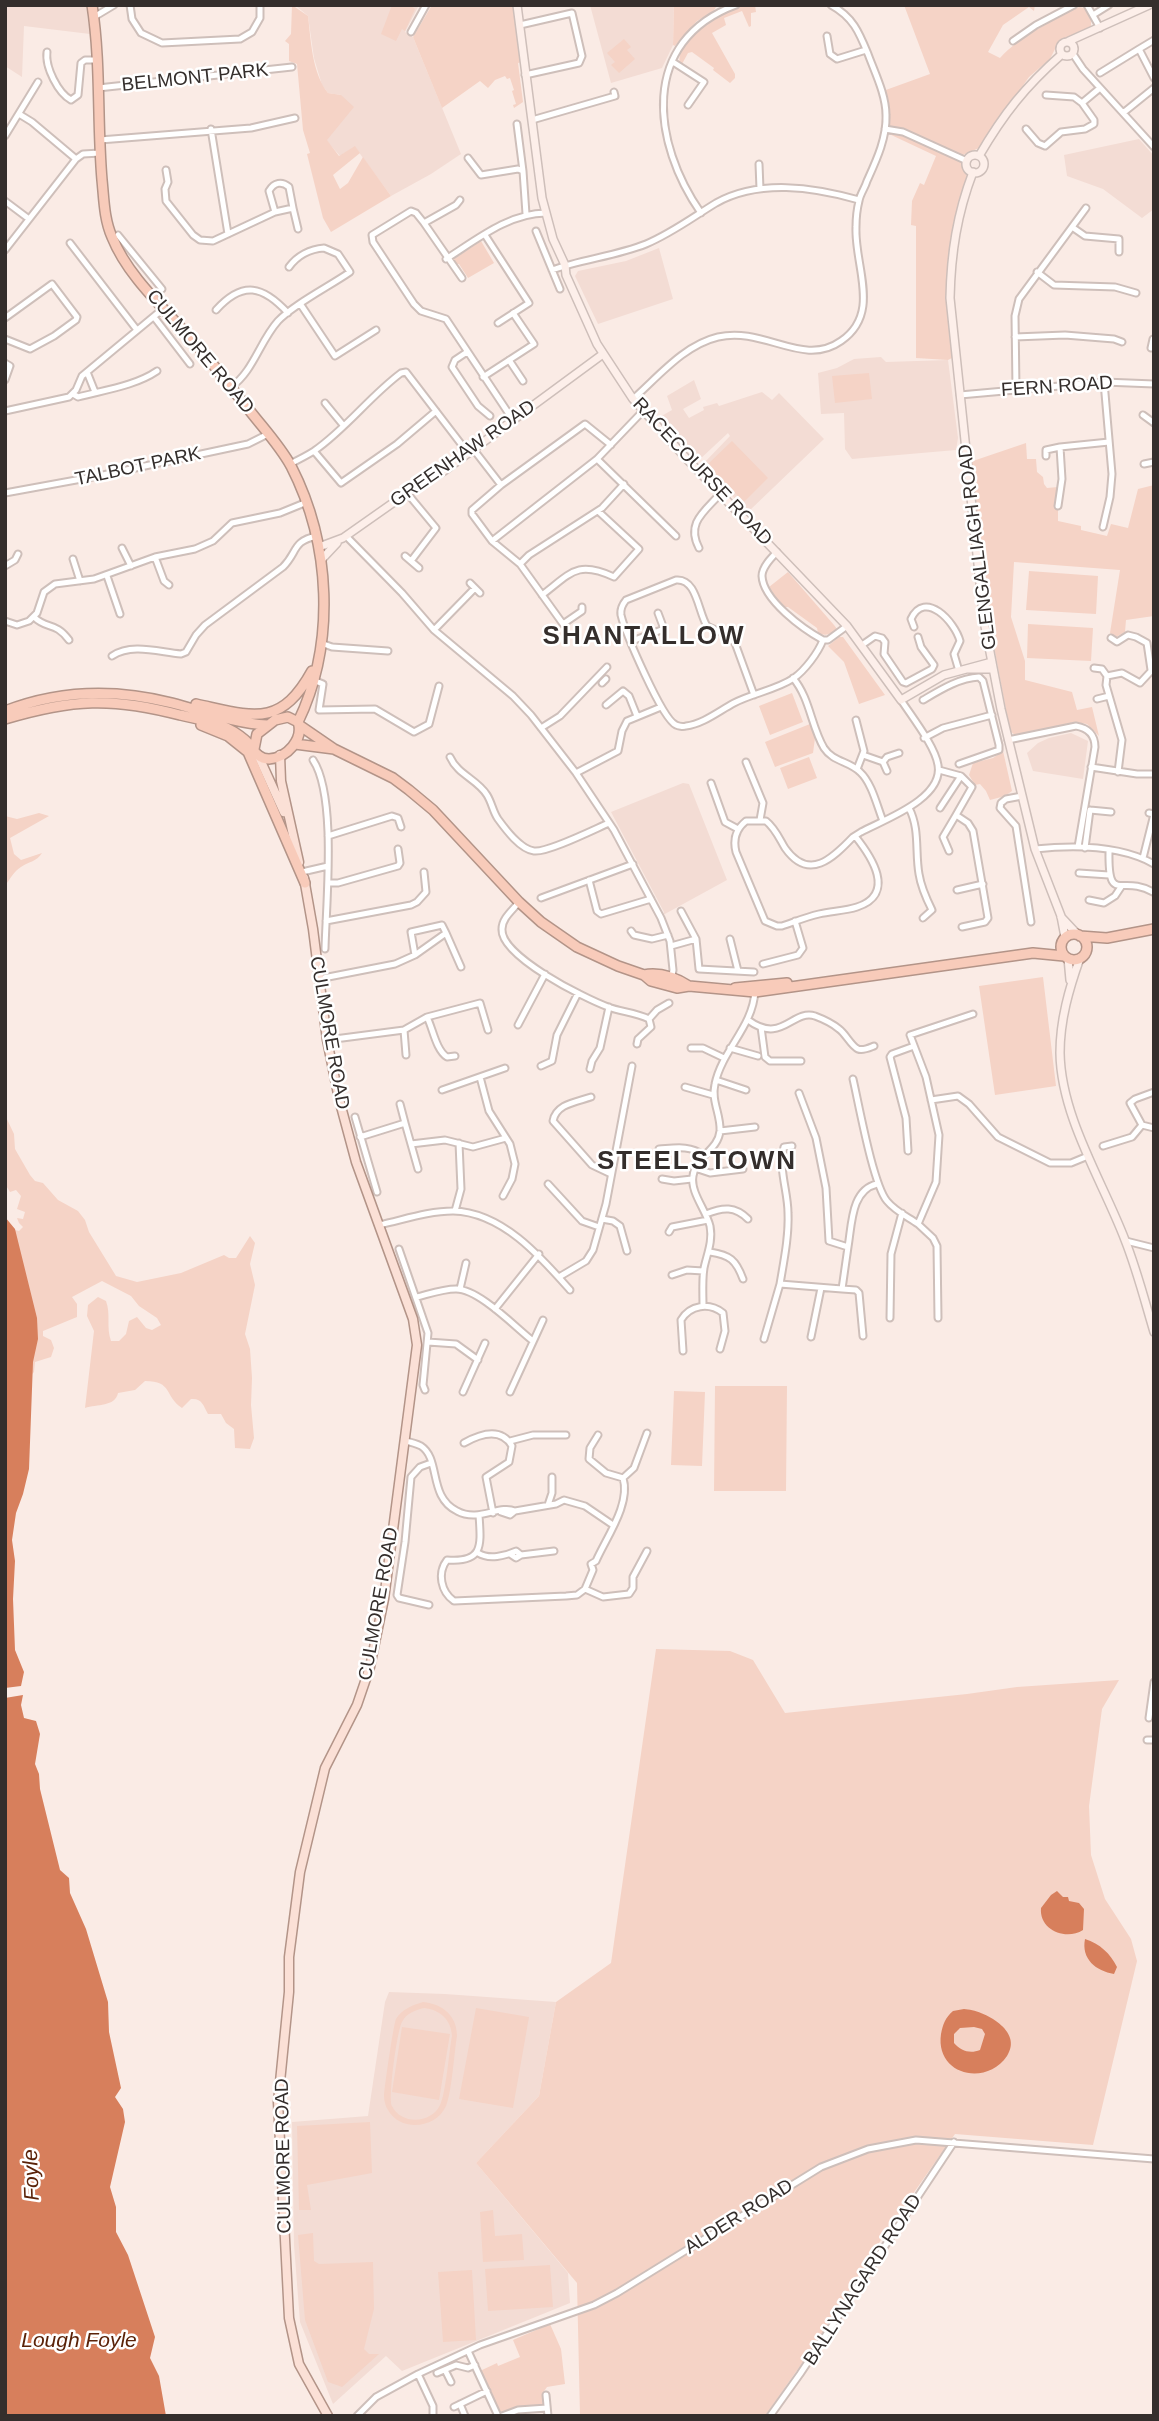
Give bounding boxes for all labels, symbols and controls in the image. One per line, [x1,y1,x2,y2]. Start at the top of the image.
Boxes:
street label: BELMONT PARK [120,59,270,97]
street label: CULMORE ROAD [141,285,259,419]
street label: FERN ROAD [1000,372,1114,402]
street label: RACECOURSE ROAD [627,393,777,551]
street label: GREENHAW ROAD [386,396,540,512]
street label: TALBOT PARK [73,443,203,491]
street label: GLENGALLIAGH ROAD [954,443,1002,651]
district label: SHANTALLOW [544,621,744,653]
street label: CULMORE ROAD [304,955,354,1111]
district label: STEELSTOWN [598,1146,796,1178]
street label: CULMORE ROAD [354,1526,404,1682]
street label: CULMORE ROAD [271,2078,297,2234]
water label: Foyle [19,2149,45,2201]
street label: ALDER ROAD [681,2175,797,2259]
street label: BALLYNAGARD ROAD [799,2190,927,2370]
water label: Lough Foyle [21,2328,137,2354]

